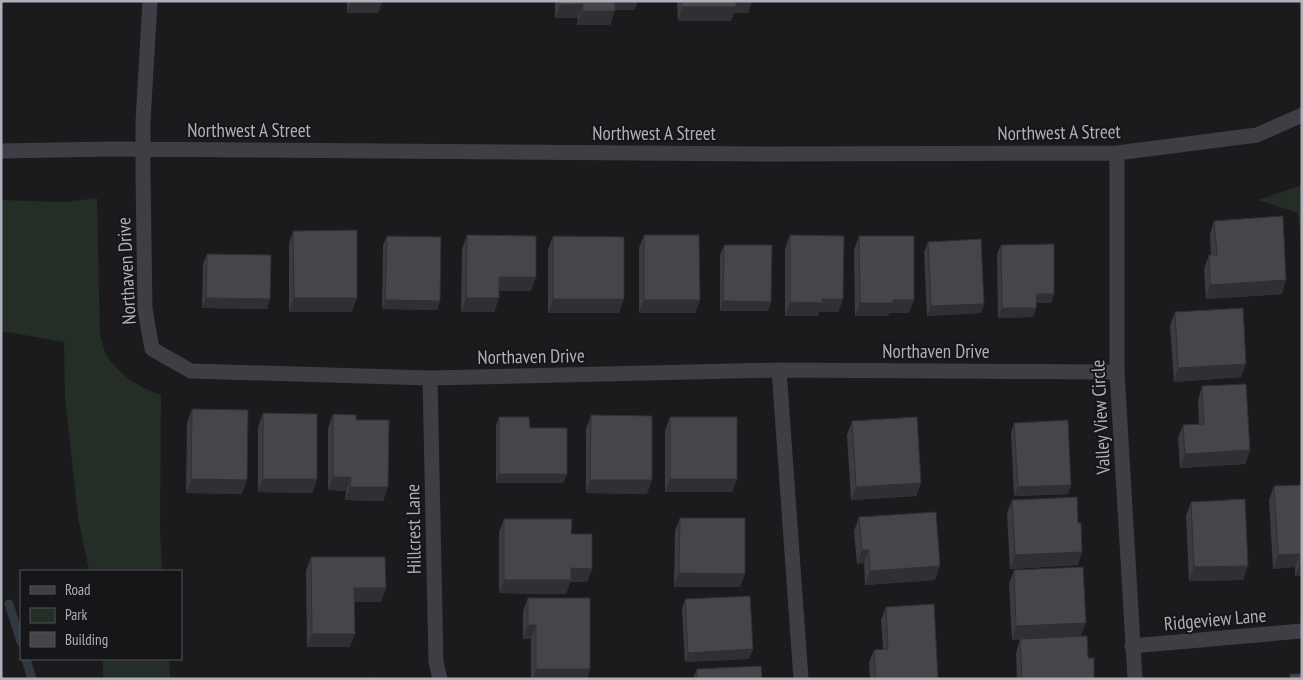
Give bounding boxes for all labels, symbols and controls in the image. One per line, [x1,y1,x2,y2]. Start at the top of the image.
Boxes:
street label: Northwest A Street [187,118,311,142]
street label: Northwest A Street [997,119,1122,145]
street label: Northwest A Street [592,121,716,145]
street label: Northaven Drive [111,217,141,325]
street label: Northaven Drive [882,339,990,363]
street label: Northaven Drive [477,343,585,369]
street label: Valley View Circle [1085,359,1115,476]
street label: Hillcrest Lane [400,484,426,574]
legend [20,570,182,660]
text: Road [65,580,91,599]
street label: Ridgeview Lane [1163,603,1267,635]
text: Park [65,605,87,624]
text: Building [65,630,108,649]

